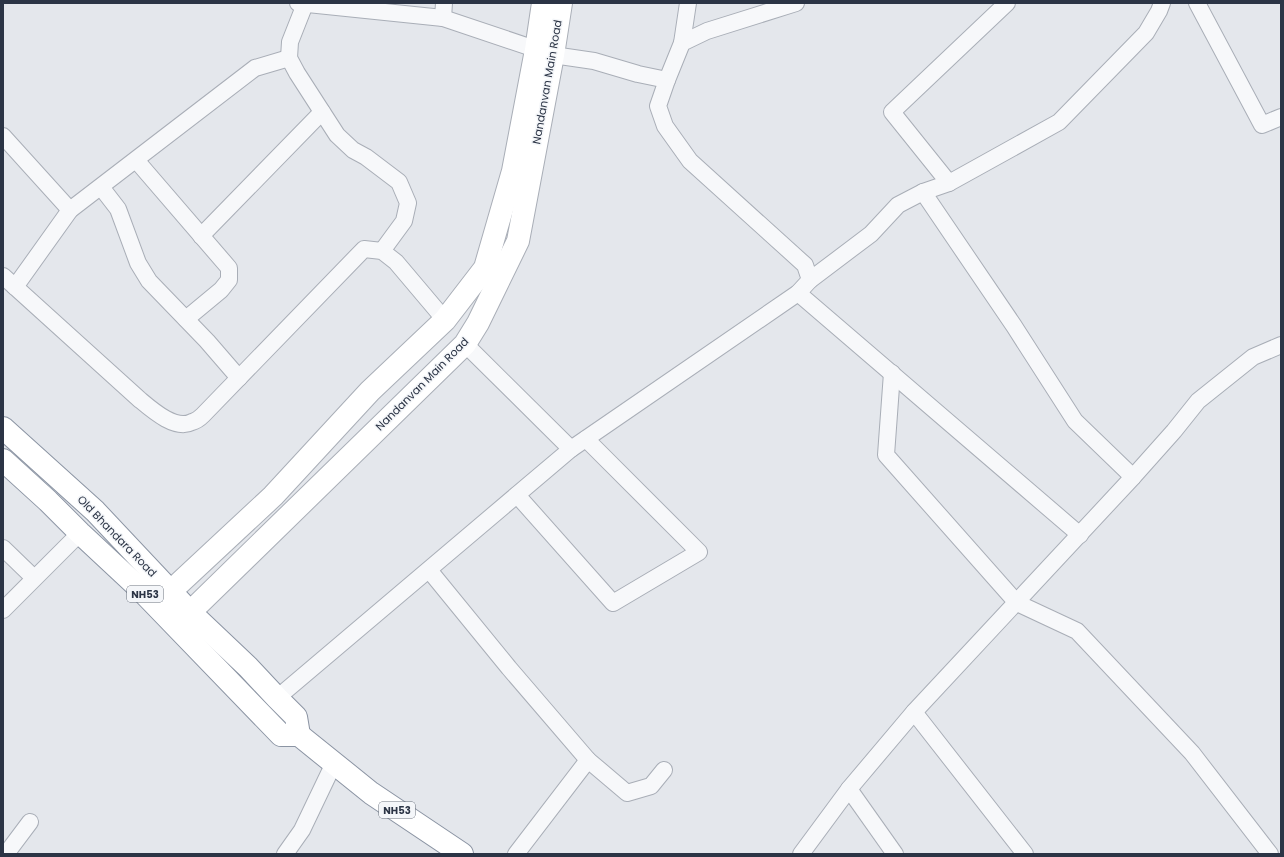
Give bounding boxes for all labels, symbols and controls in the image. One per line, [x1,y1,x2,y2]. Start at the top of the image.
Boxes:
street label: Nandanvan Main Road [528,19,566,145]
street label: Nandanvan Main Road [372,334,472,434]
street label: Old Bhandara Road [74,492,160,580]
road number: NH53 [127,586,163,602]
road number: NH53 [379,802,415,818]

